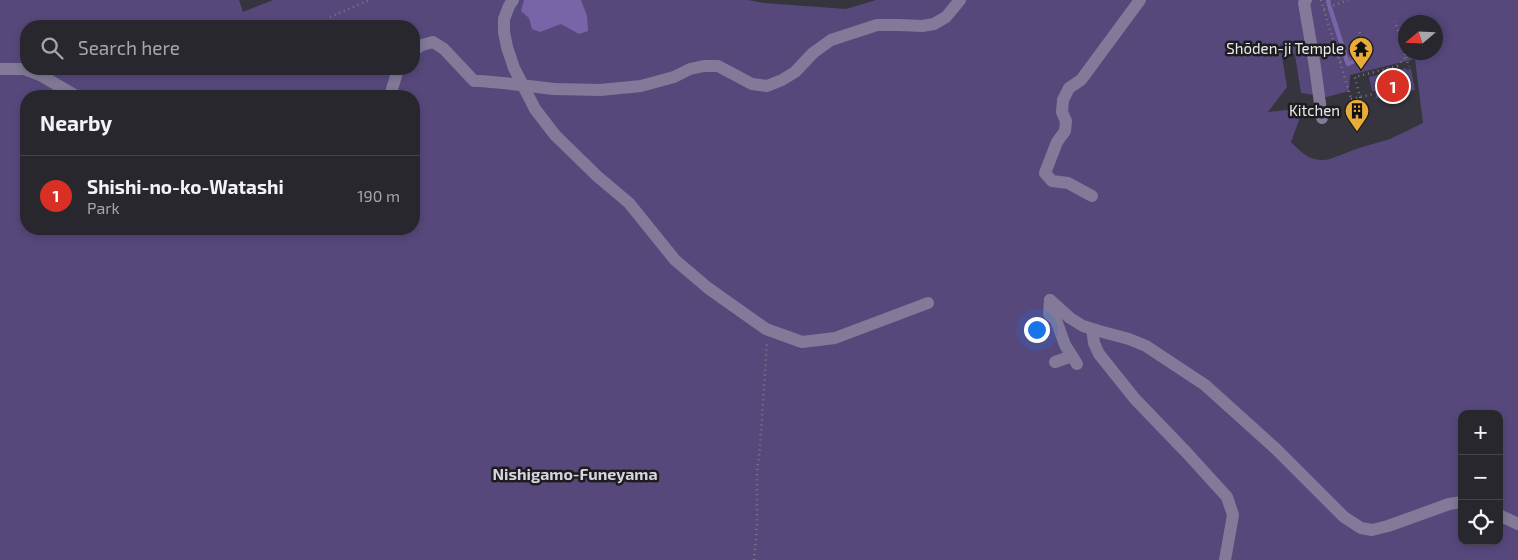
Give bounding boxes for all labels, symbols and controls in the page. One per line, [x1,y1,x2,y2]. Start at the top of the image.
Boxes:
north arrow [1398,15,1443,60]
search box [20,20,420,75]
icon: search [38,34,66,62]
text: Search here [78,36,180,59]
temple icon: Shōden-ji Temple [1348,36,1374,70]
place label: Shōden-ji Temple [1226,39,1344,58]
pin: 1 [1377,67,1409,105]
building icon: Kitchen [1344,98,1370,132]
place label: Kitchen [1289,101,1340,119]
text: Nearby [40,110,112,135]
text: Shishi-no-ko-Watashi [87,175,284,198]
text: 1 [53,186,59,205]
text: 190 m [357,186,400,205]
text: Park [87,198,120,217]
your location [1024,317,1050,343]
map controls [1458,410,1503,545]
button: + [1458,410,1503,455]
button: − [1458,455,1503,500]
district label: Nishigamo-Funeyama [492,464,658,484]
button: locate [1458,500,1503,545]

